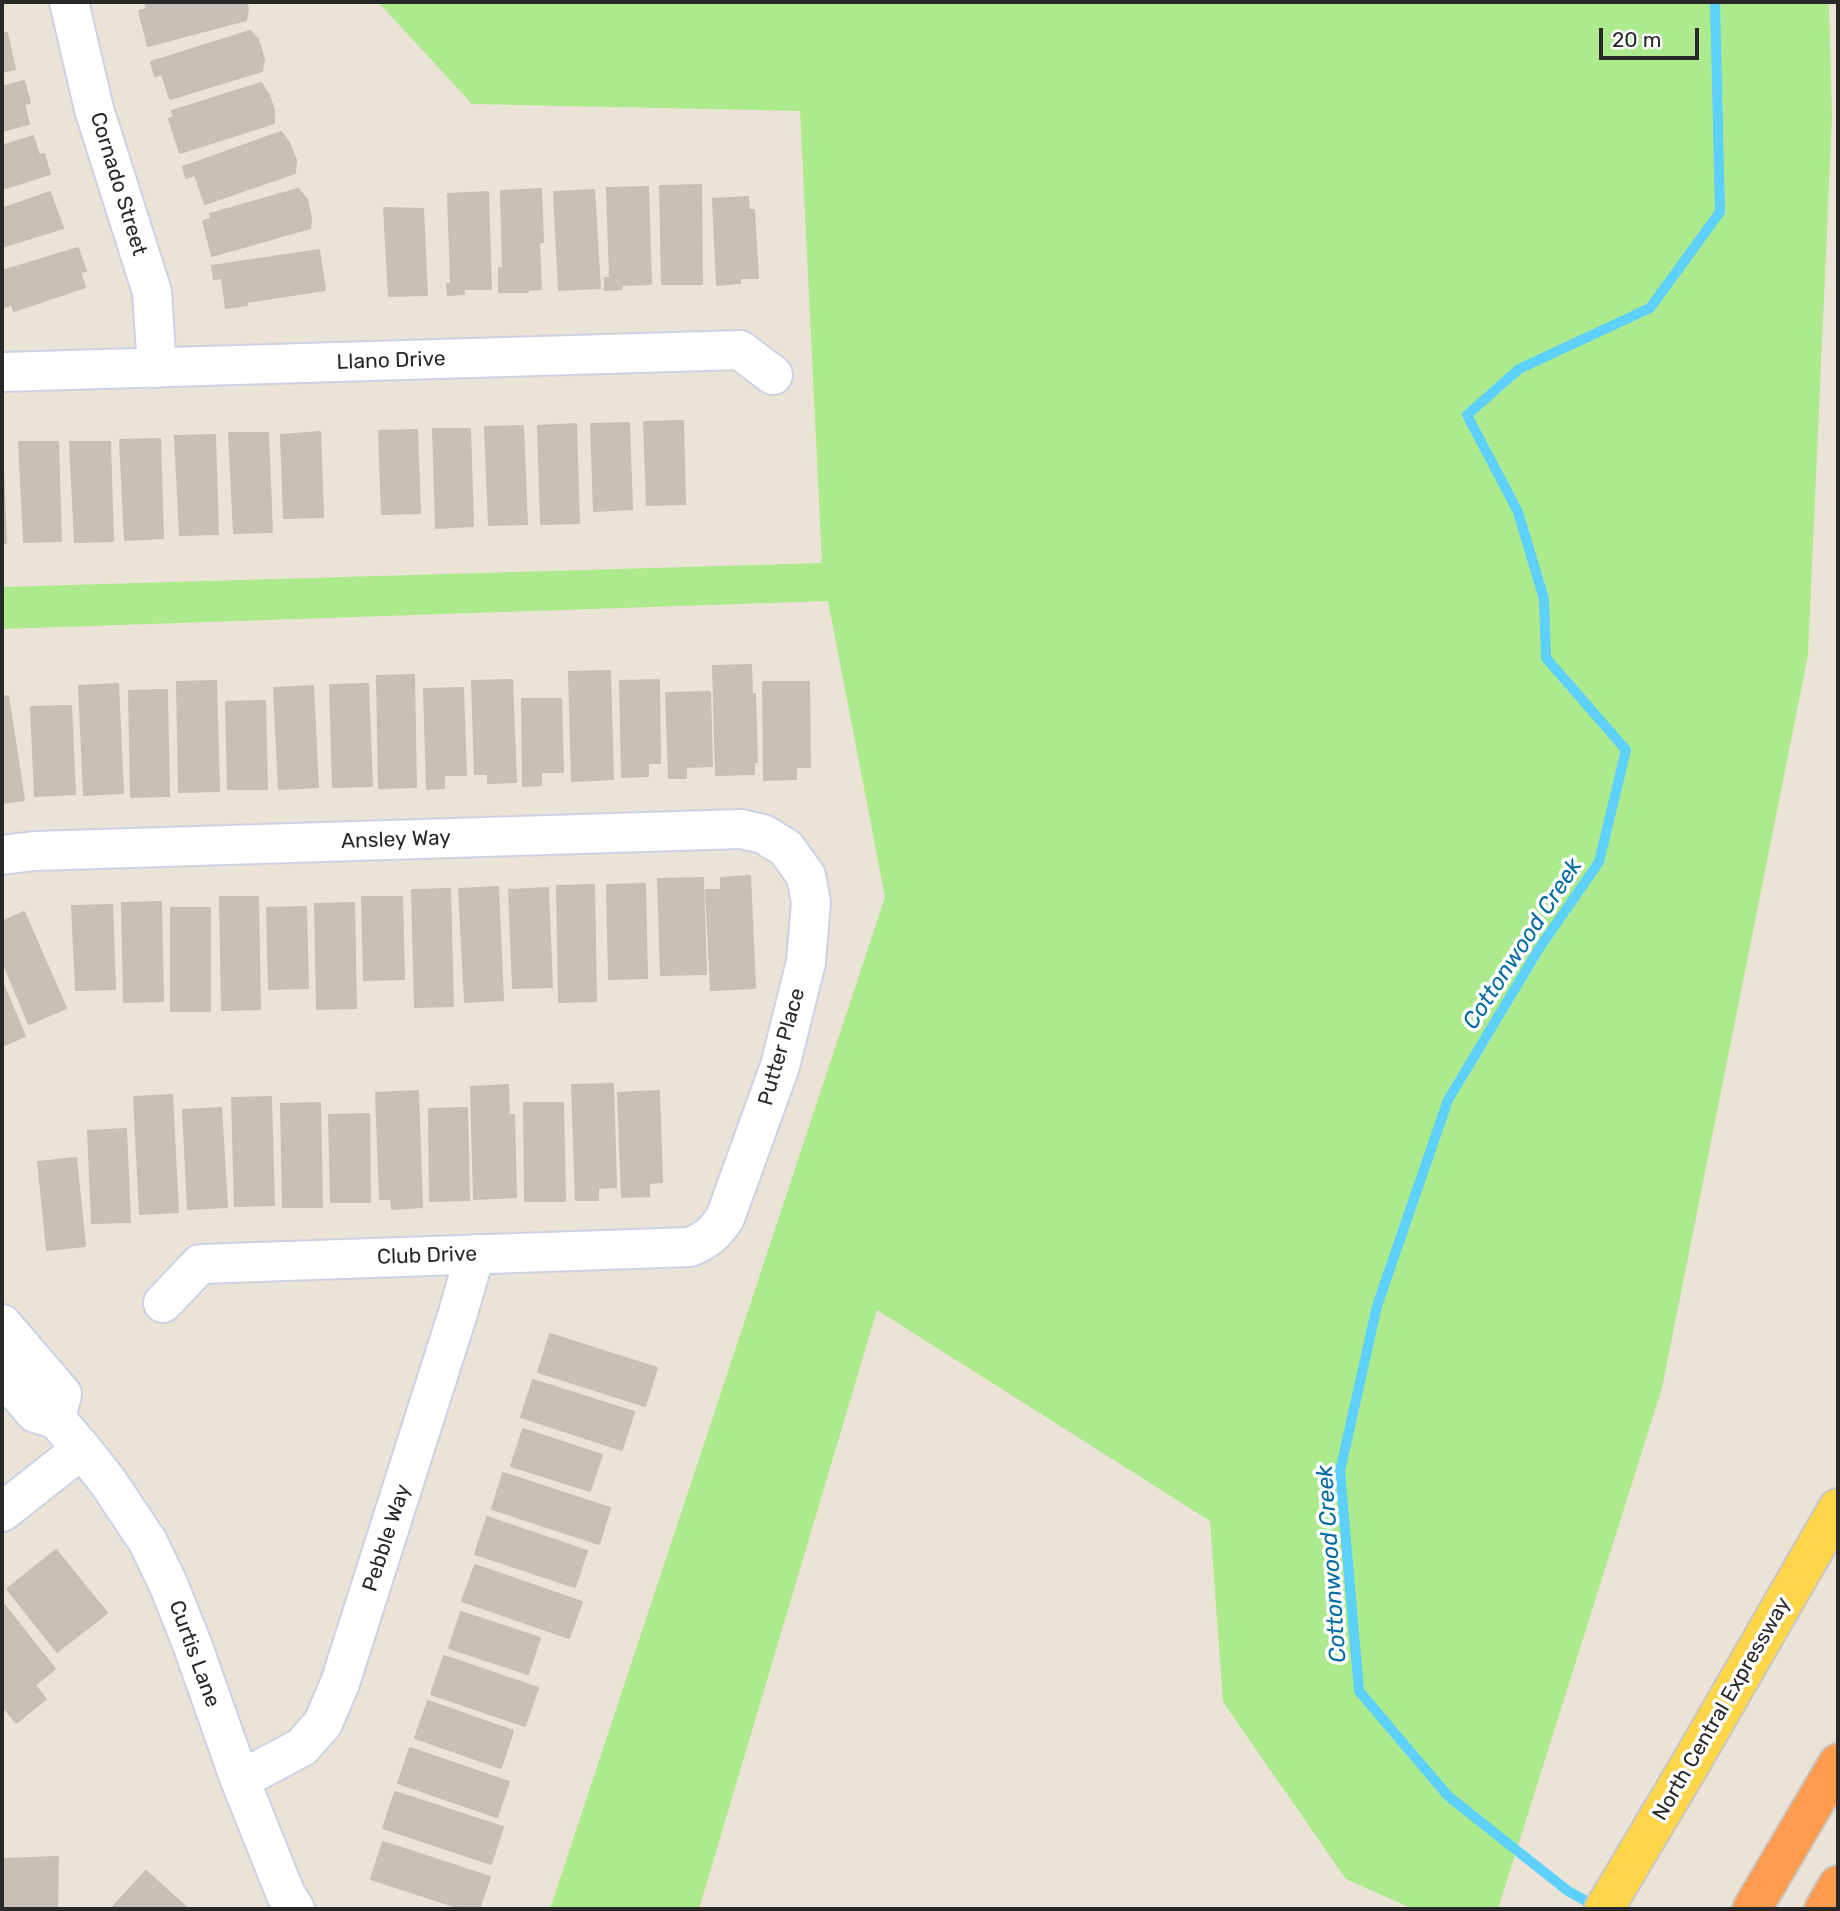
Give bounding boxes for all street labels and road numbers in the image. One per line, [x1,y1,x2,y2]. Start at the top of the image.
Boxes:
street label: Cornado Street [84,109,152,259]
street label: Llano Drive [336,347,446,375]
street label: Ansley Way [341,825,451,855]
street label: Putter Place [753,985,811,1109]
street label: Club Drive [377,1242,477,1270]
street label: Pebble Way [358,1481,416,1595]
street label: North Central Expressway [1648,1593,1796,1825]
street label: Curtis Lane [163,1597,225,1711]

